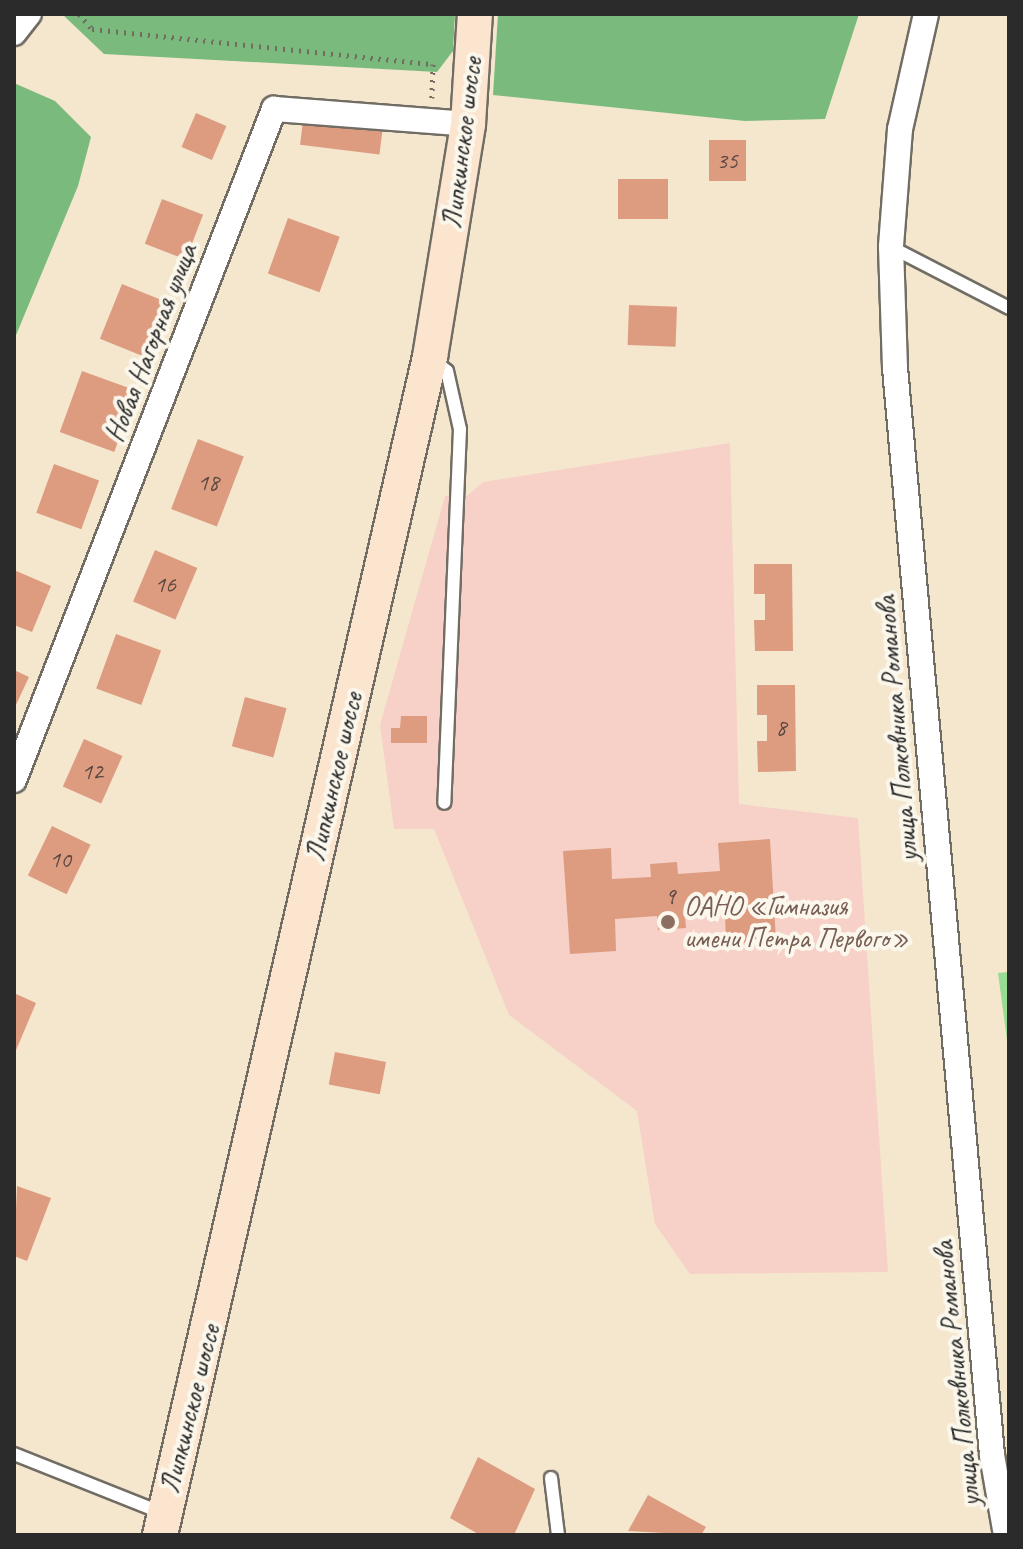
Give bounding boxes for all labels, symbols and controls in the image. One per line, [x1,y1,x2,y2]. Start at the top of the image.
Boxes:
street label: Липкинское шоссе [435,55,489,231]
house number: 35 [716,147,738,175]
street label: Новая Нагорная улица [97,238,205,448]
house number: 18 [197,469,219,497]
house number: 16 [154,571,176,599]
street label: улица Полковника Романова [869,595,925,863]
street label: Липкинское шоссе [298,688,370,866]
house number: 8 [776,714,786,742]
house number: 12 [81,758,103,786]
house number: 10 [49,846,71,874]
house number: 9 [665,883,675,911]
place label: ОАНО «Гимназия имени Петра Первого» [684,889,906,955]
marker: ОАНО «Гимназия имени Петра Первого» [659,913,677,931]
street label: улица Полковника Романова [926,1240,988,1508]
street label: Липкинское шоссе [153,1320,227,1498]

